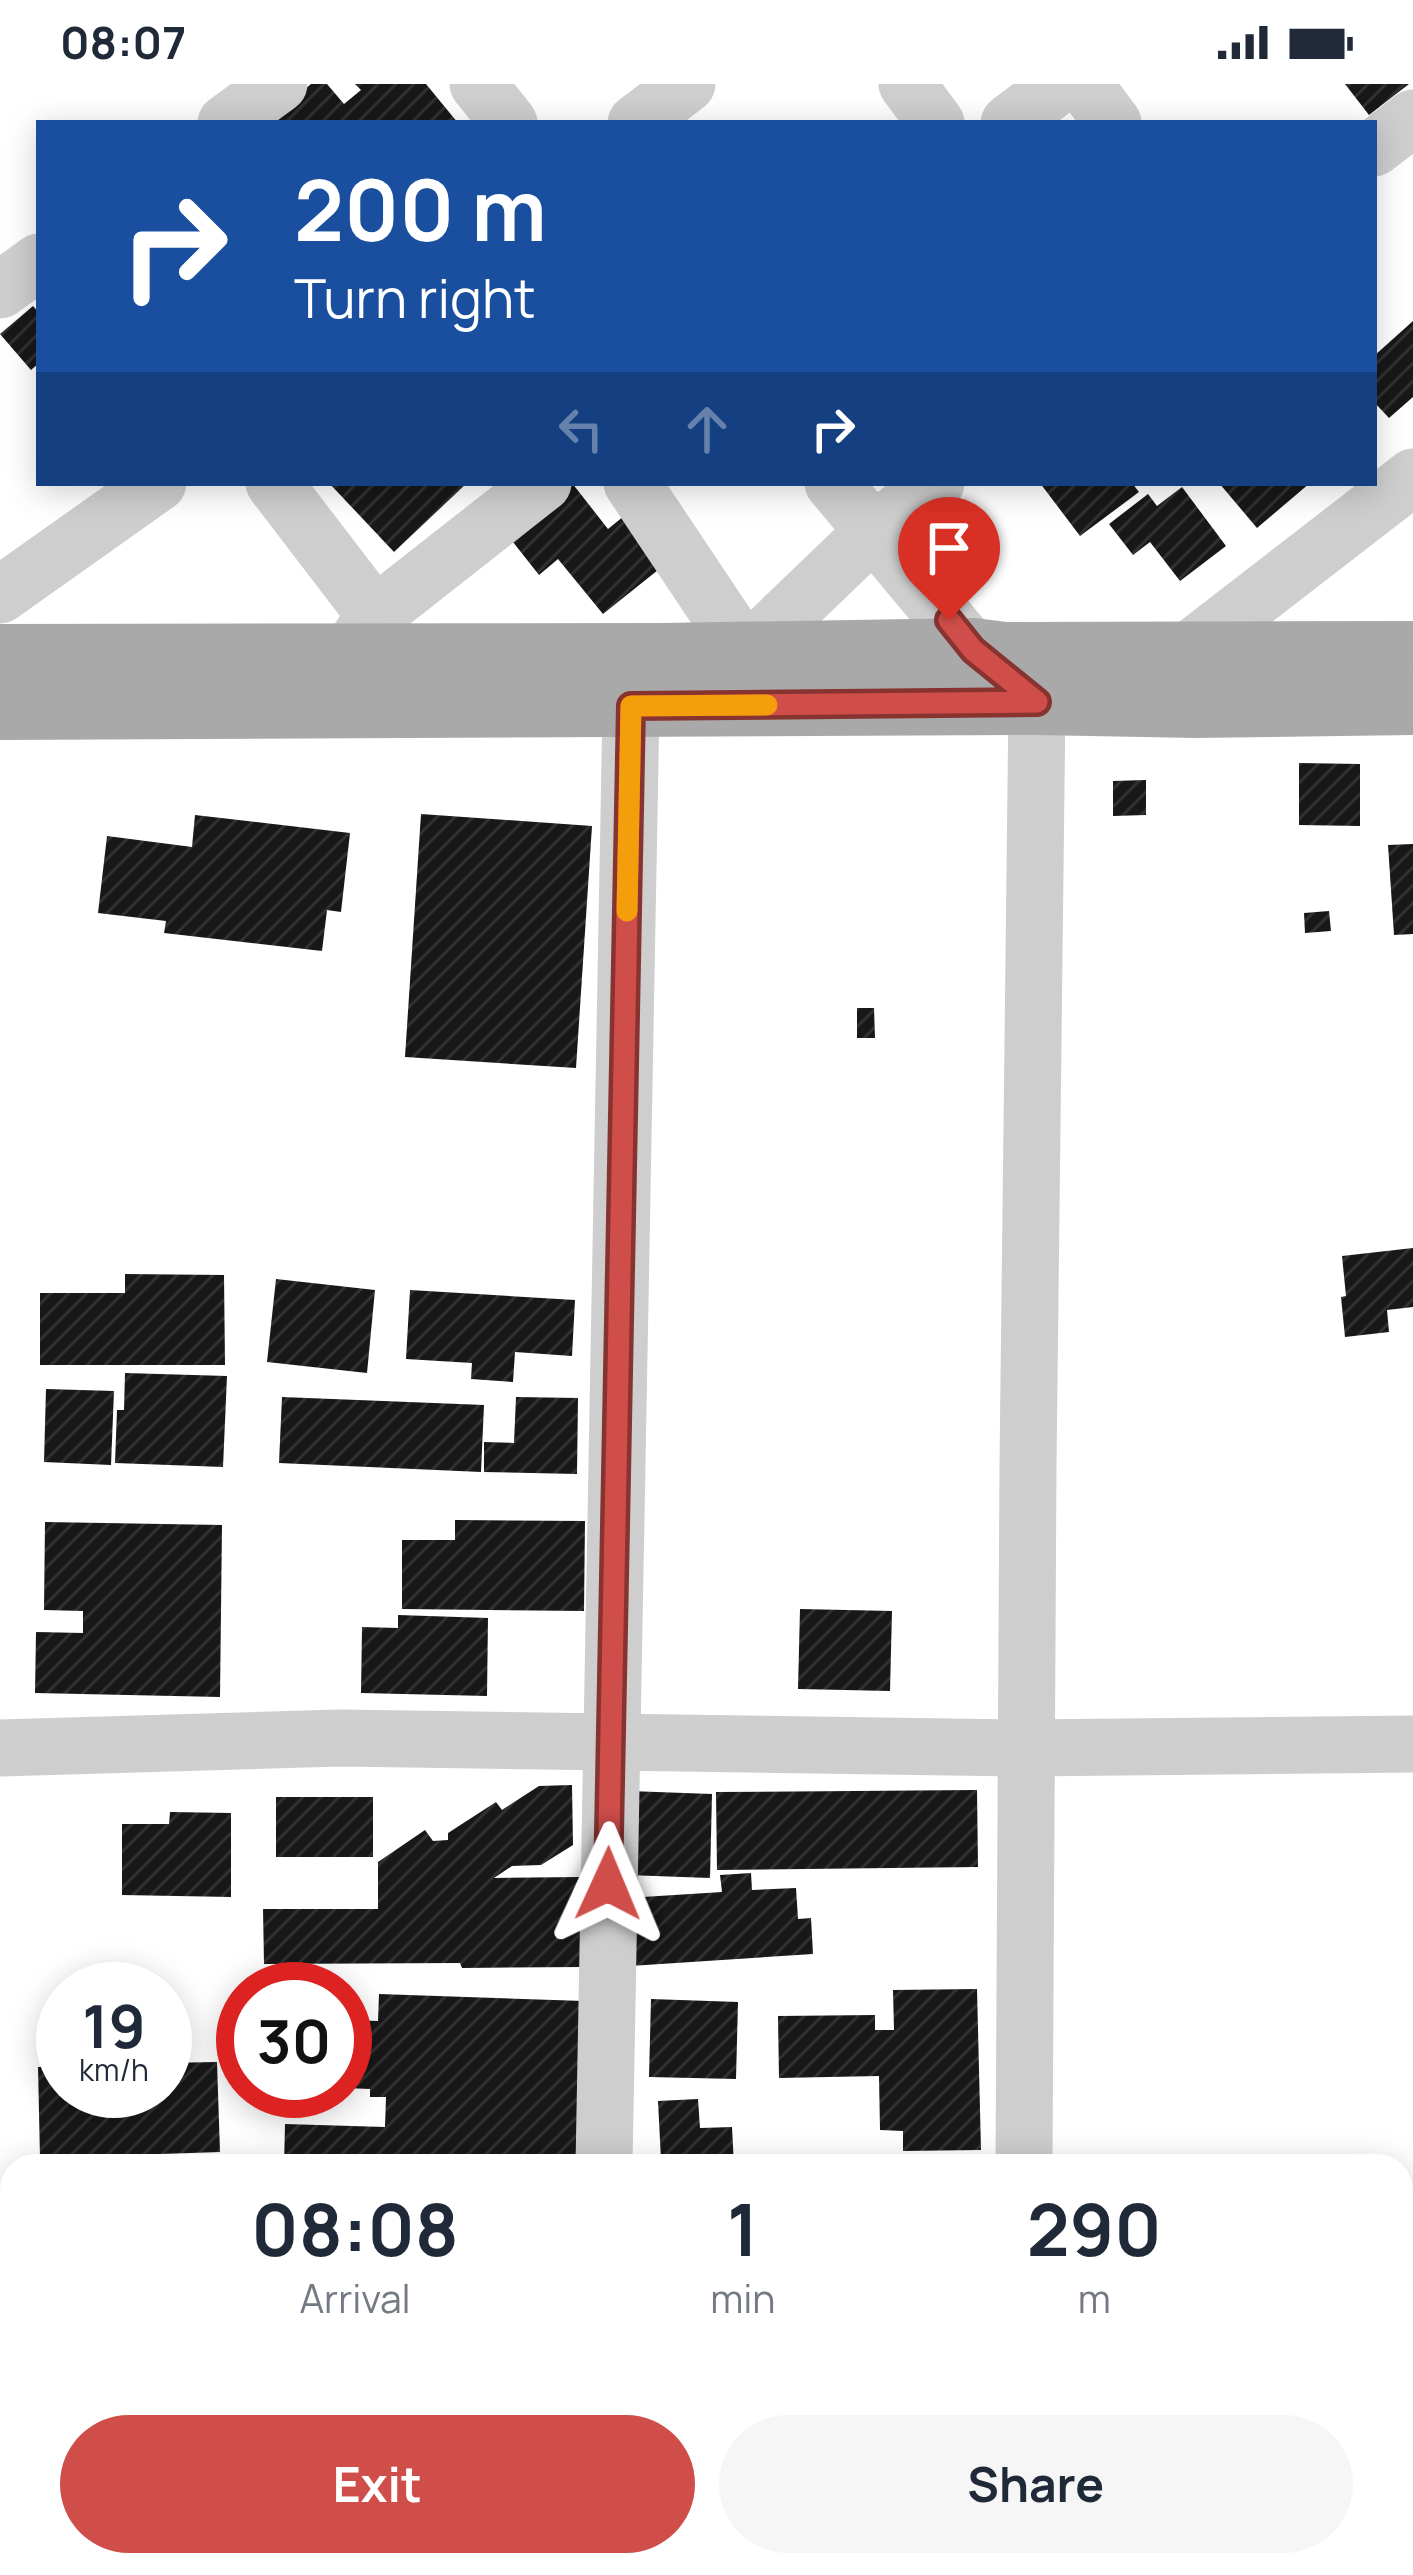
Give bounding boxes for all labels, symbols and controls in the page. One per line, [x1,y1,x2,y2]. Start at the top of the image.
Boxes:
text: 08:07 [60,11,186,73]
text: 200 m [294,151,547,266]
icon: right [96,168,252,324]
text: Turn right [294,260,536,334]
icon: left [548,396,614,462]
icon: ahead [674,396,740,462]
icon: right [800,396,866,462]
pin [898,497,1000,620]
icon: arrive [916,515,982,581]
position arrow [545,1821,671,1947]
speed limit sign: 30 [216,1962,372,2118]
text: 19 [82,1984,146,2066]
text: km/h [79,2049,149,2090]
text: 08:08 [251,2179,459,2278]
text: 1 [727,2179,759,2278]
text: 290 [1027,2179,1162,2278]
text: Arrival [299,2271,411,2325]
text: min [710,2271,775,2325]
text: m [1078,2271,1111,2325]
button: Exit [60,2415,695,2553]
button: Share [719,2415,1353,2553]

